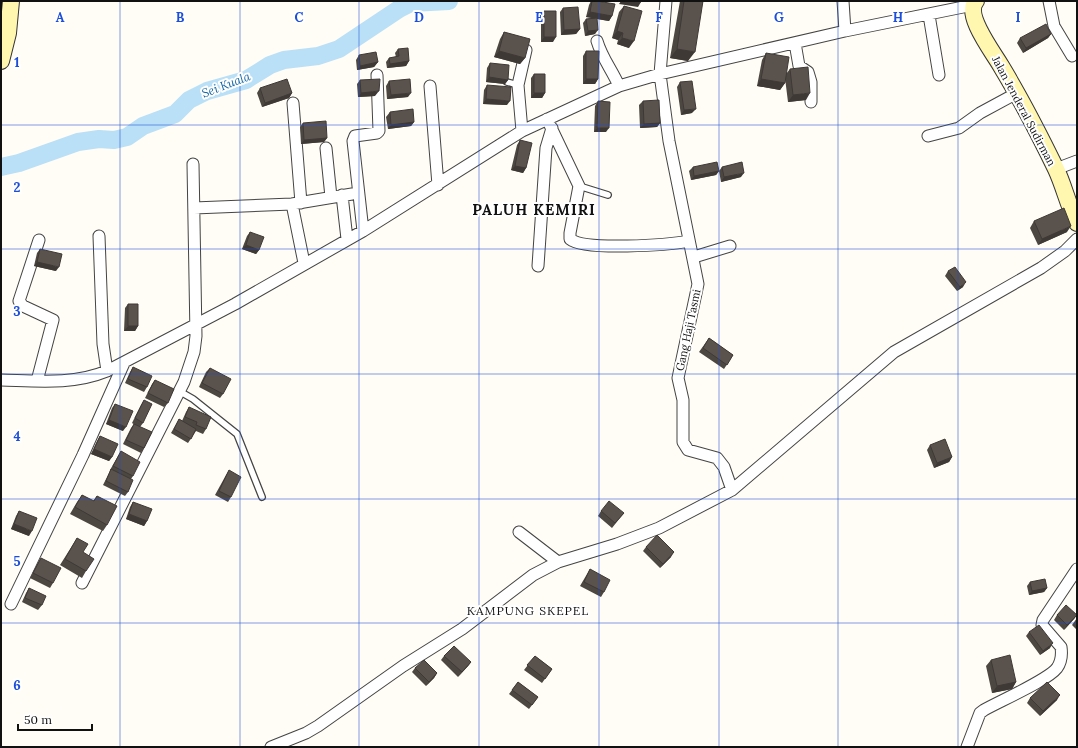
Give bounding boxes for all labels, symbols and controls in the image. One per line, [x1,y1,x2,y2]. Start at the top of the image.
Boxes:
text: A [56,9,65,26]
text: B [176,9,185,26]
text: C [295,9,304,26]
text: D [414,9,424,26]
text: E [535,9,543,26]
text: F [655,9,663,26]
text: G [774,9,784,26]
text: H [893,9,903,26]
text: I [1015,9,1021,26]
street label: Jalan Jenderal Sudirman [989,53,1059,169]
text: 1 [14,54,20,71]
water label: Sei Kuala [199,68,253,101]
text: 2 [14,179,21,196]
district label: PALUH KEMIRI [472,200,596,219]
street label: Gang Haji Tasmi [673,288,703,372]
text: 3 [13,303,21,320]
text: 4 [13,428,21,445]
text: 5 [13,553,21,570]
district label: KAMPUNG SKEPEL [467,603,589,618]
text: 6 [13,677,21,694]
scale bar [18,706,92,732]
text: 50 m [24,712,52,727]

